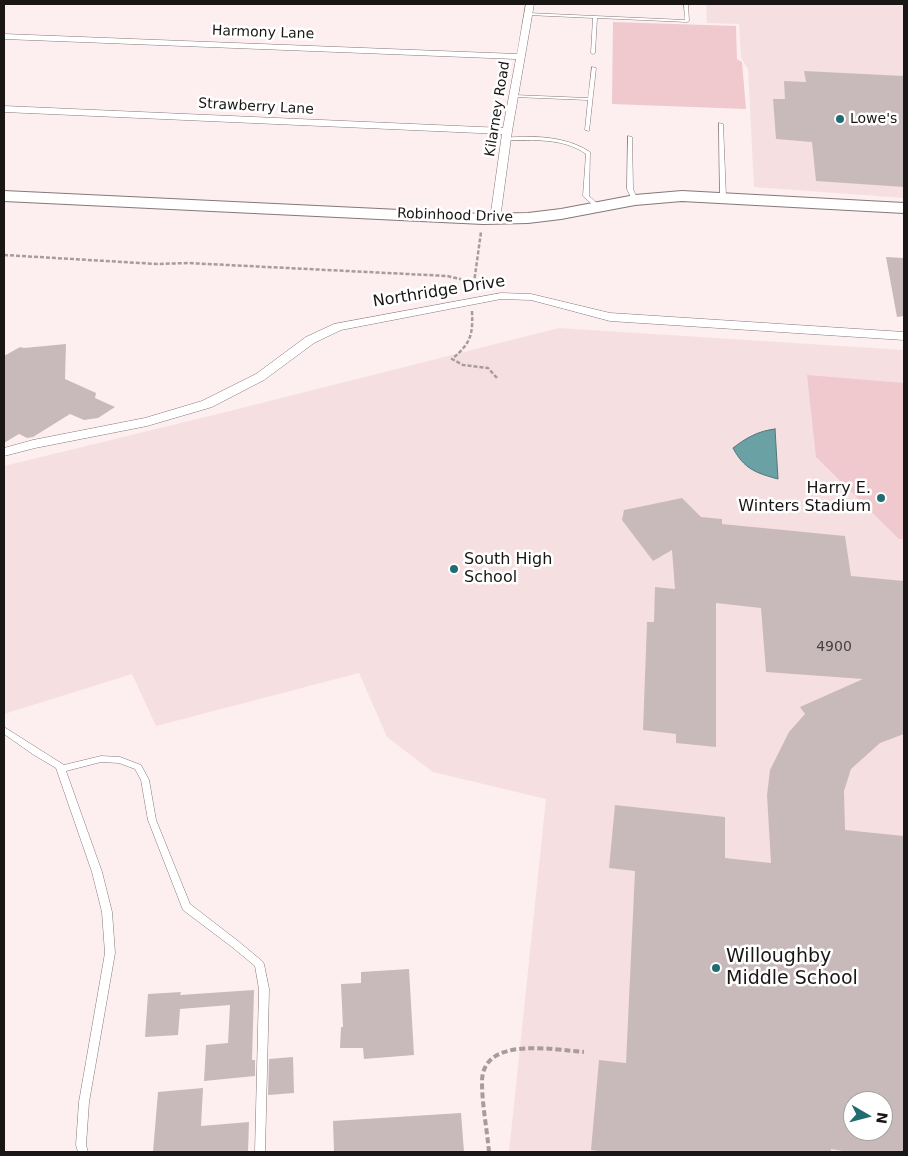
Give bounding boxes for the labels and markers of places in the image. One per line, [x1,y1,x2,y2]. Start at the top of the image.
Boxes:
place label: Lowe's [850,111,897,127]
marker: Lowe's [834,113,846,125]
place label: Harry E. Winters Stadium [738,479,871,517]
marker: Harry E. Winters Stadium [875,492,887,504]
place label: South High School [464,550,552,588]
marker: South High School [448,563,460,575]
place label: Willoughby Middle School [726,946,858,990]
marker: Willoughby Middle School [710,962,722,974]

